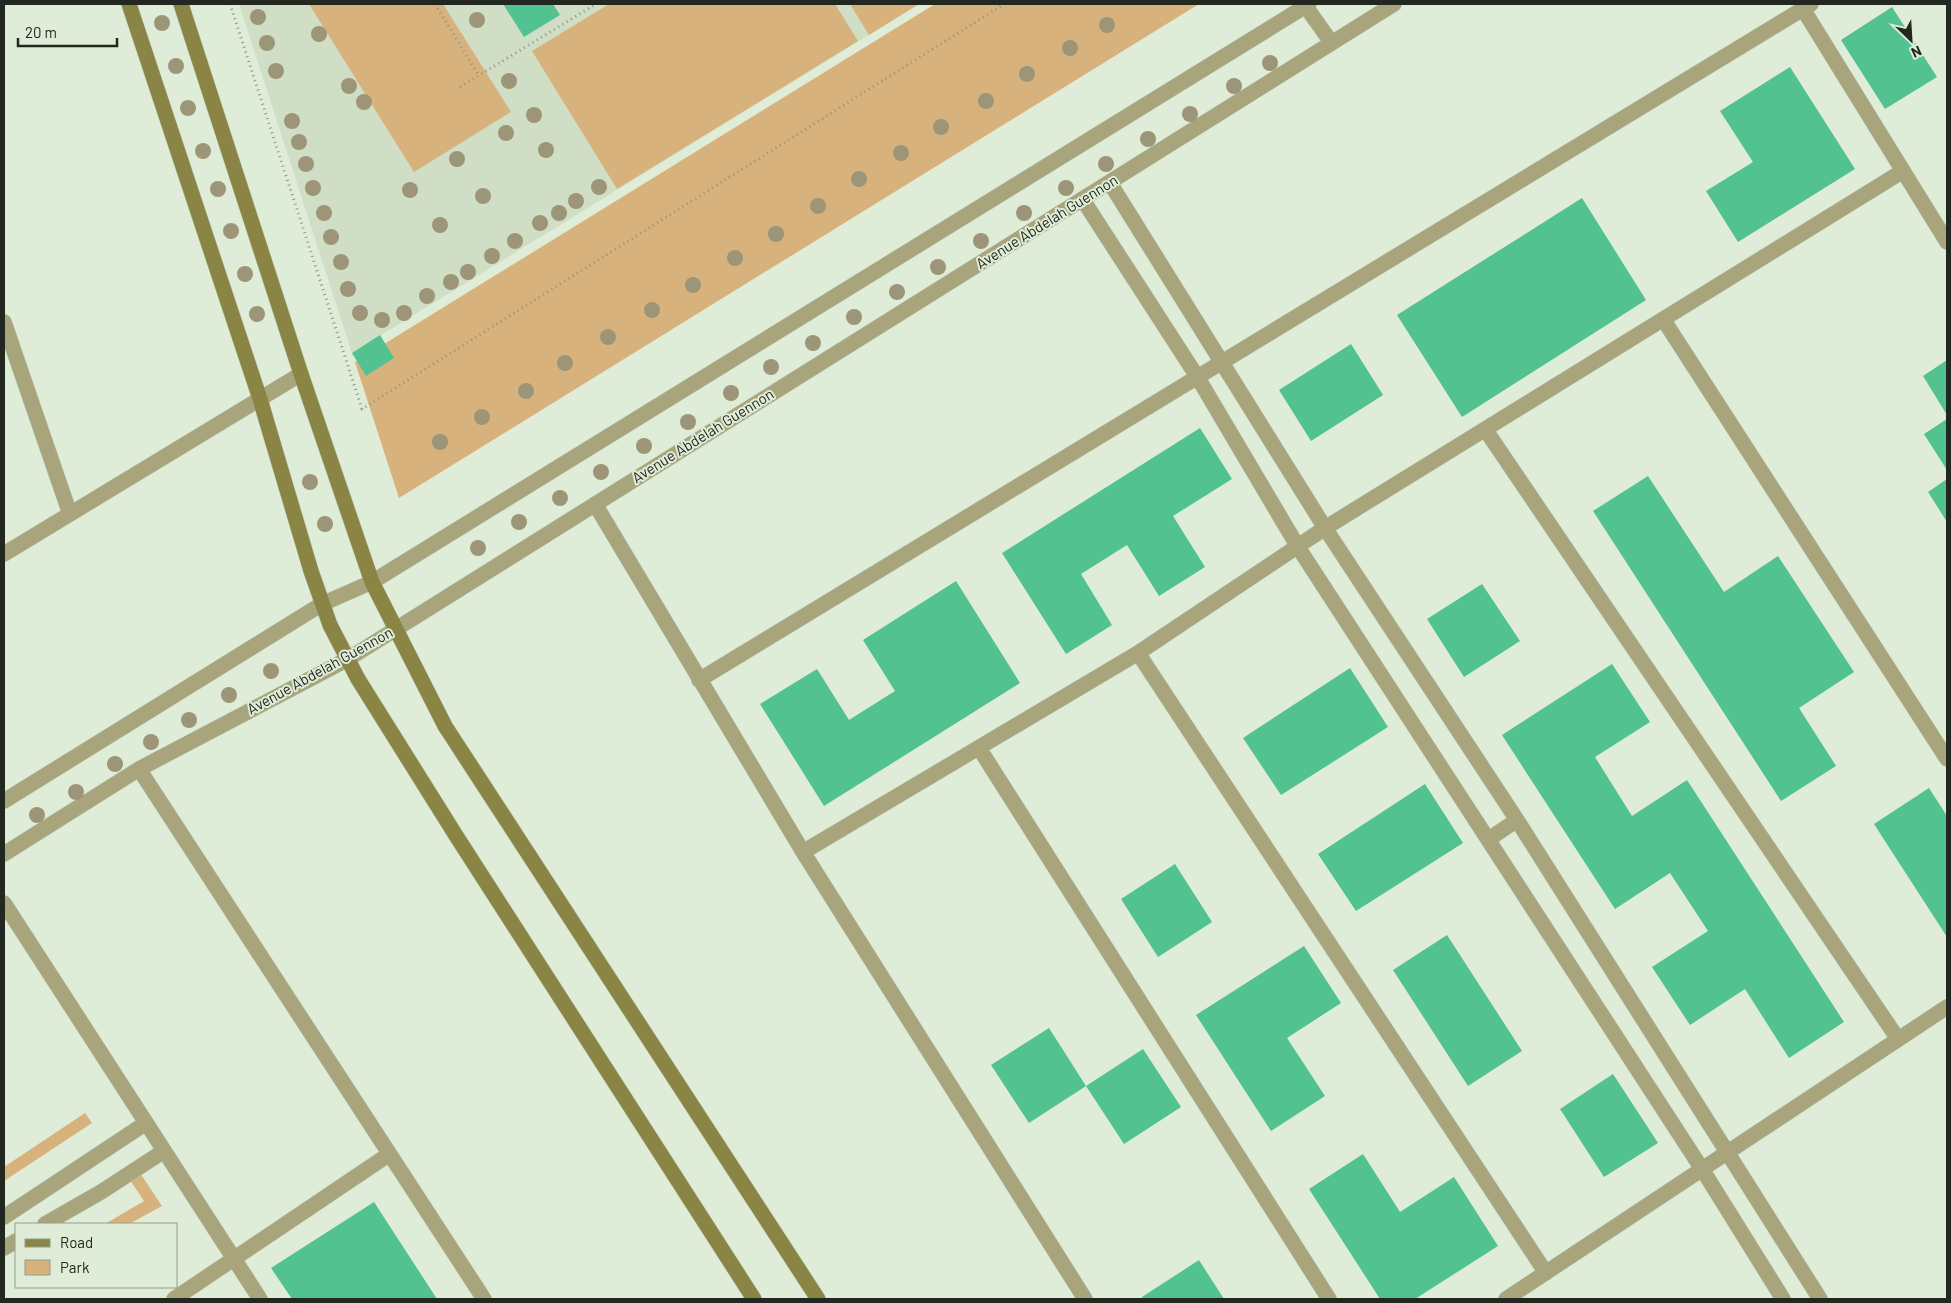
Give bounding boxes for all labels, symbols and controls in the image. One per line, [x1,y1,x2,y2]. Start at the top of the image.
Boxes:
scale bar [18,15,116,47]
north arrow [1886,15,1936,65]
text: 20 m [25,23,57,41]
text: N [1909,43,1925,62]
street label: Avenue Abdelah Guennon [972,170,1121,272]
street label: Avenue Abdelah Guennon [628,384,777,486]
street label: Avenue Abdelah Guennon [244,623,396,718]
legend [15,1223,178,1288]
text: Road [60,1233,93,1251]
text: Park [60,1258,90,1276]

